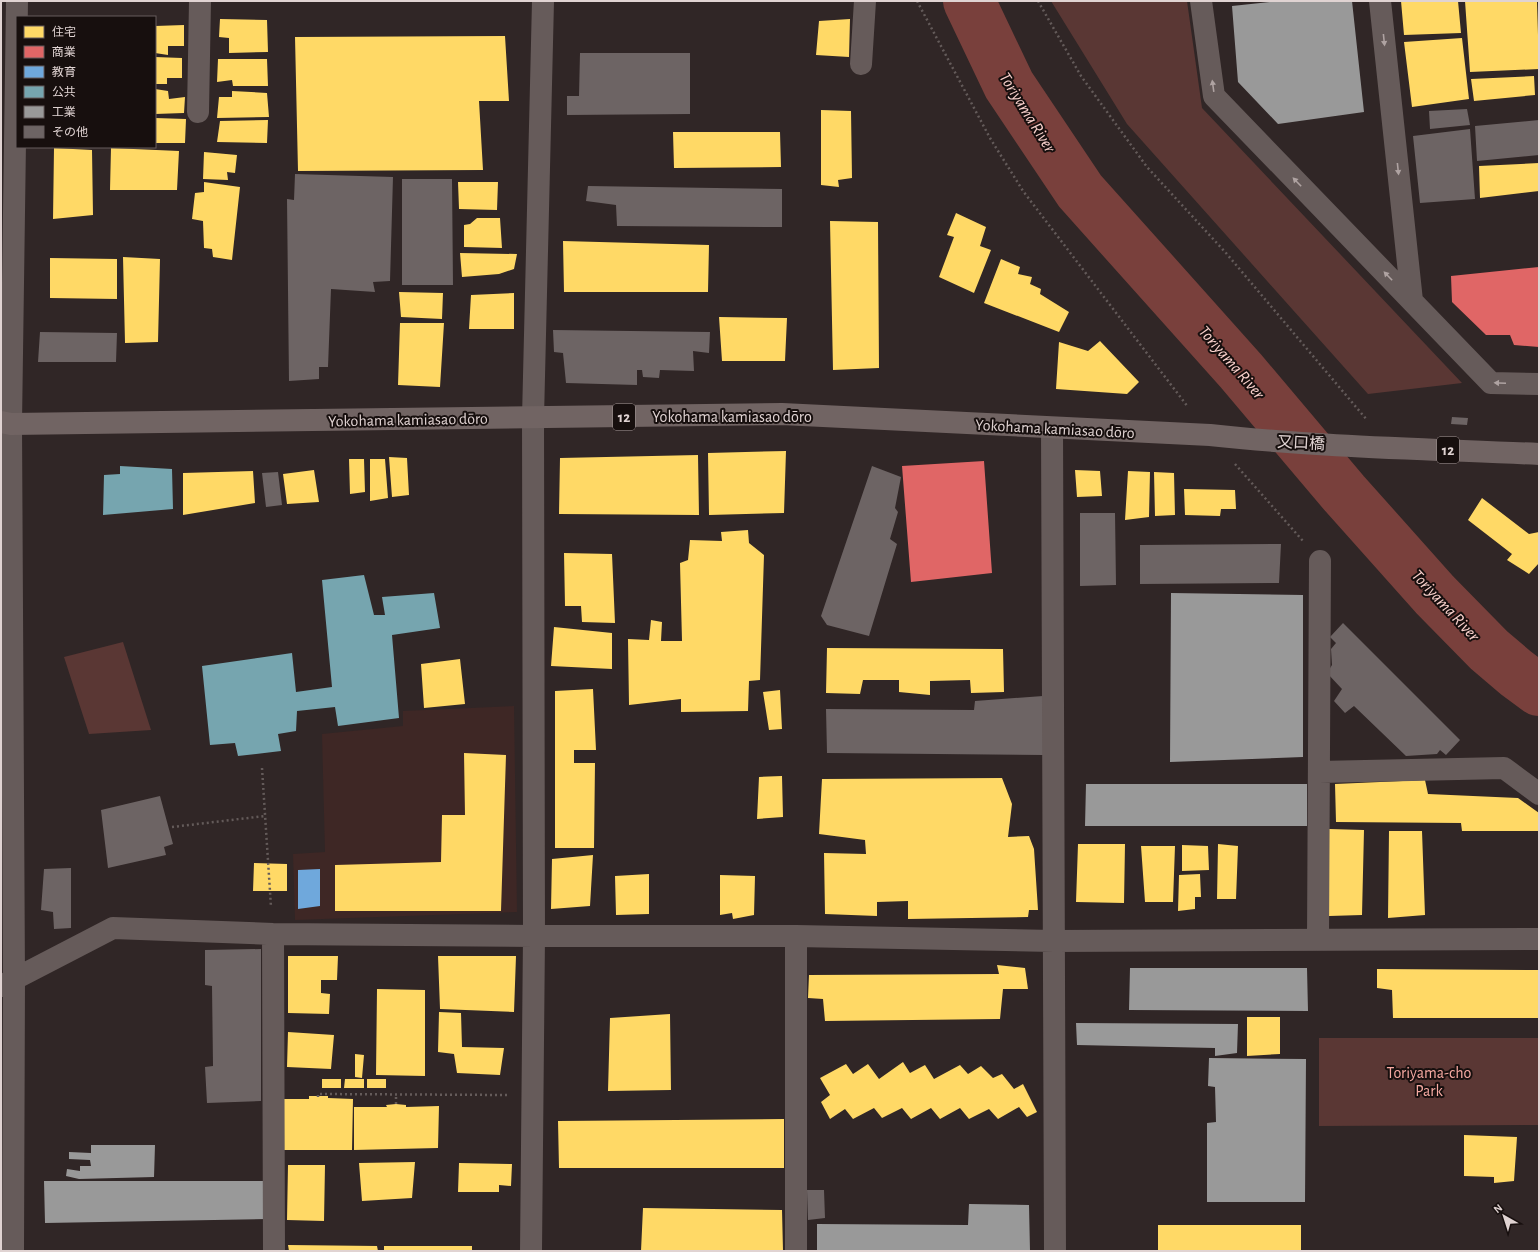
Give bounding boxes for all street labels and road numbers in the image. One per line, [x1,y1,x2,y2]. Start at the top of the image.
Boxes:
road number: 12 [613,404,635,430]
street label: Yokohama kamiasao dōro [652,409,812,425]
street label: Yokohama kamiasao dōro [328,411,488,429]
street label: Yokohama kamiasao dōro [975,417,1135,441]
street label: 又口橋 [1277,433,1325,452]
road number: 12 [1437,437,1459,463]

